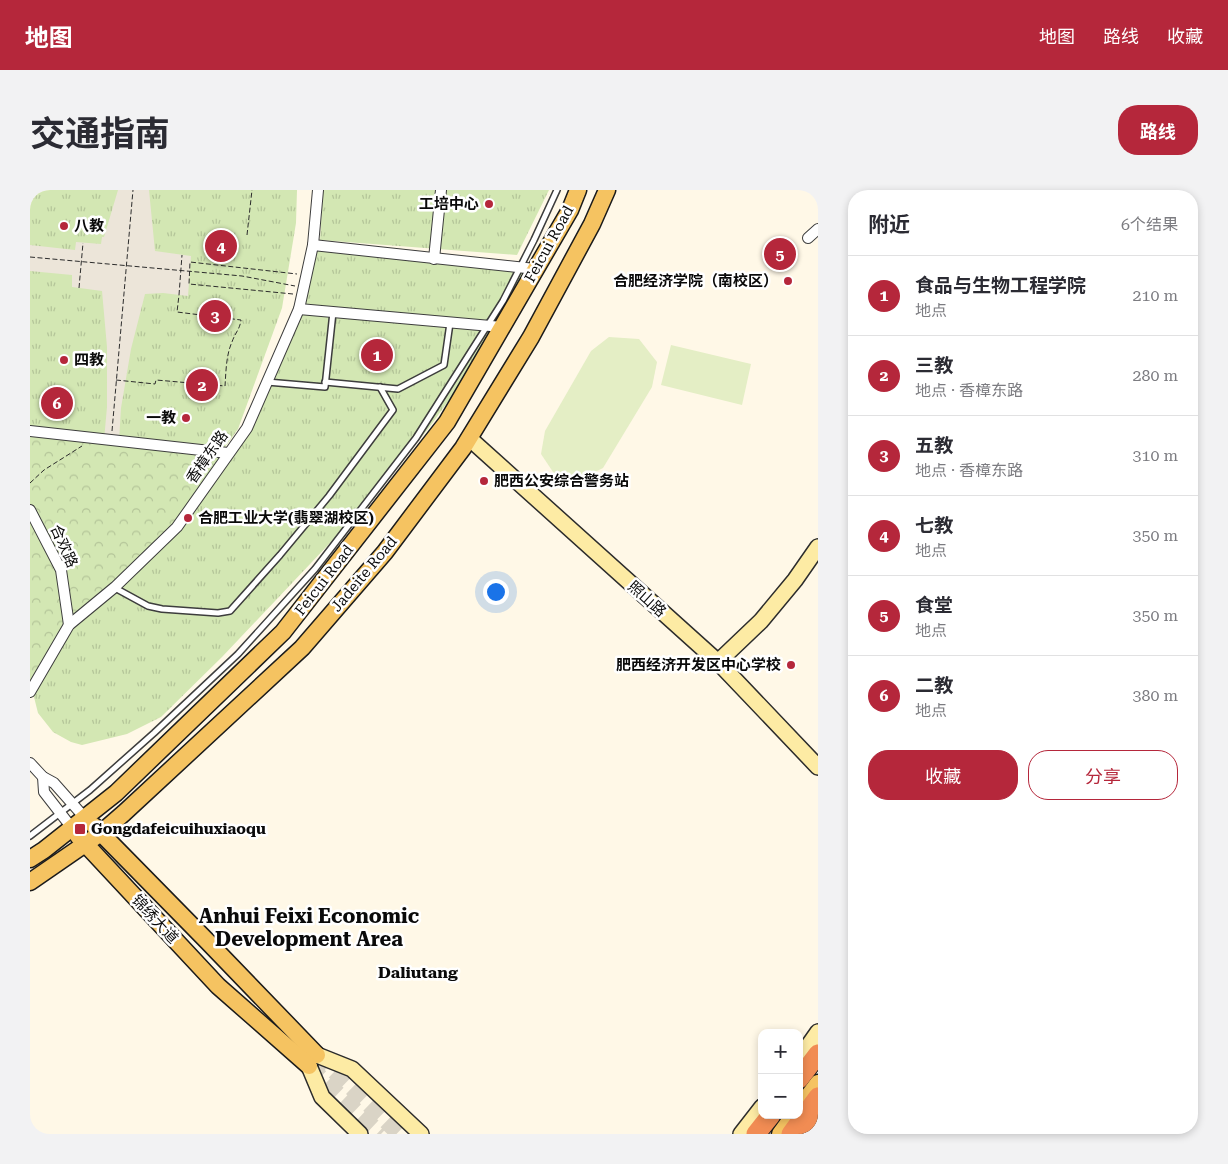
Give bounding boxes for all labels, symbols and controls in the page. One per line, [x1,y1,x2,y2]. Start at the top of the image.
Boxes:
text: 地图 [25,24,73,52]
text: 地图 [1039,26,1075,47]
text: 路线 [1103,26,1139,47]
text: 收藏 [1167,26,1203,47]
button: 路线 [1118,105,1198,155]
text: 交通指南 [30,114,170,155]
place label: 工培中心 [419,195,479,213]
marker: 工培中心 [483,198,495,210]
street label: Feicui Road [521,202,578,285]
text: 附近 [868,213,910,237]
text: 6个结果 [1121,215,1178,234]
place label: 八教 [74,217,104,235]
marker: 八教 [58,220,70,232]
pin: 4 [205,227,237,265]
pin: 5 [764,235,796,273]
place label: 合肥经济学院（南校区） [613,272,778,290]
text: 食品与生物工程学院 [915,274,1086,297]
marker: 合肥经济学院（南校区） [782,275,794,287]
text: 1 [880,286,888,305]
text: 210 m [1132,286,1178,305]
pin: 3 [199,297,231,335]
text: 地点 [915,301,947,320]
pin: 1 [361,336,393,374]
place label: 四教 [74,351,104,369]
marker: 四教 [58,354,70,366]
text: 三教 [915,354,953,377]
pin: 2 [186,366,218,404]
text: 2 [880,366,888,385]
text: 280 m [1132,366,1178,385]
text: 地点 · 香樟东路 [915,381,1023,400]
pin: 6 [41,384,73,422]
place label: 一教 [146,409,176,427]
marker: 一教 [180,412,192,424]
street label: 香樟东路 [182,427,232,487]
text: 五教 [915,434,953,457]
text: 3 [880,446,888,465]
text: 310 m [1132,446,1178,465]
text: 地点 · 香樟东路 [915,461,1023,480]
place label: 肥西公安综合警务站 [494,472,629,490]
marker: 肥西公安综合警务站 [478,475,490,487]
place label: 合肥工业大学(翡翠湖校区) [198,509,374,527]
marker: 合肥工业大学(翡翠湖校区) [182,512,194,524]
text: 七教 [915,514,953,537]
street label: 合欢路 [47,522,81,570]
text: 4 [880,526,888,545]
text: 350 m [1132,526,1178,545]
street label: Jadeite Road [327,532,401,615]
street label: Feicui Road [291,541,357,619]
text: 地点 [915,541,947,560]
street label: 照山路 [624,577,670,621]
your location [483,579,509,605]
text: 食堂 [915,594,953,617]
text: 5 [880,606,888,625]
text: 350 m [1132,606,1178,625]
text: 地点 [915,621,947,640]
place label: 肥西经济开发区中心学校 [616,656,781,674]
marker: 肥西经济开发区中心学校 [785,659,797,671]
text: 二教 [915,674,953,697]
text: 6 [880,686,888,705]
text: 380 m [1132,686,1178,705]
text: 地点 [915,701,947,720]
button: 收藏 [868,750,1018,800]
button: 分享 [1028,750,1178,800]
place label: Gongdafeicuihuxiaoqu [91,820,266,838]
marker: Gongdafeicuihuxiaoqu [73,822,87,836]
street label: 锦绣大道 [128,891,182,947]
district label: Anhui Feixi Economic Development Area [199,904,420,951]
district label: Daliutang [378,963,458,982]
map controls [758,1029,803,1119]
button: + [758,1029,803,1074]
button: − [758,1074,803,1119]

